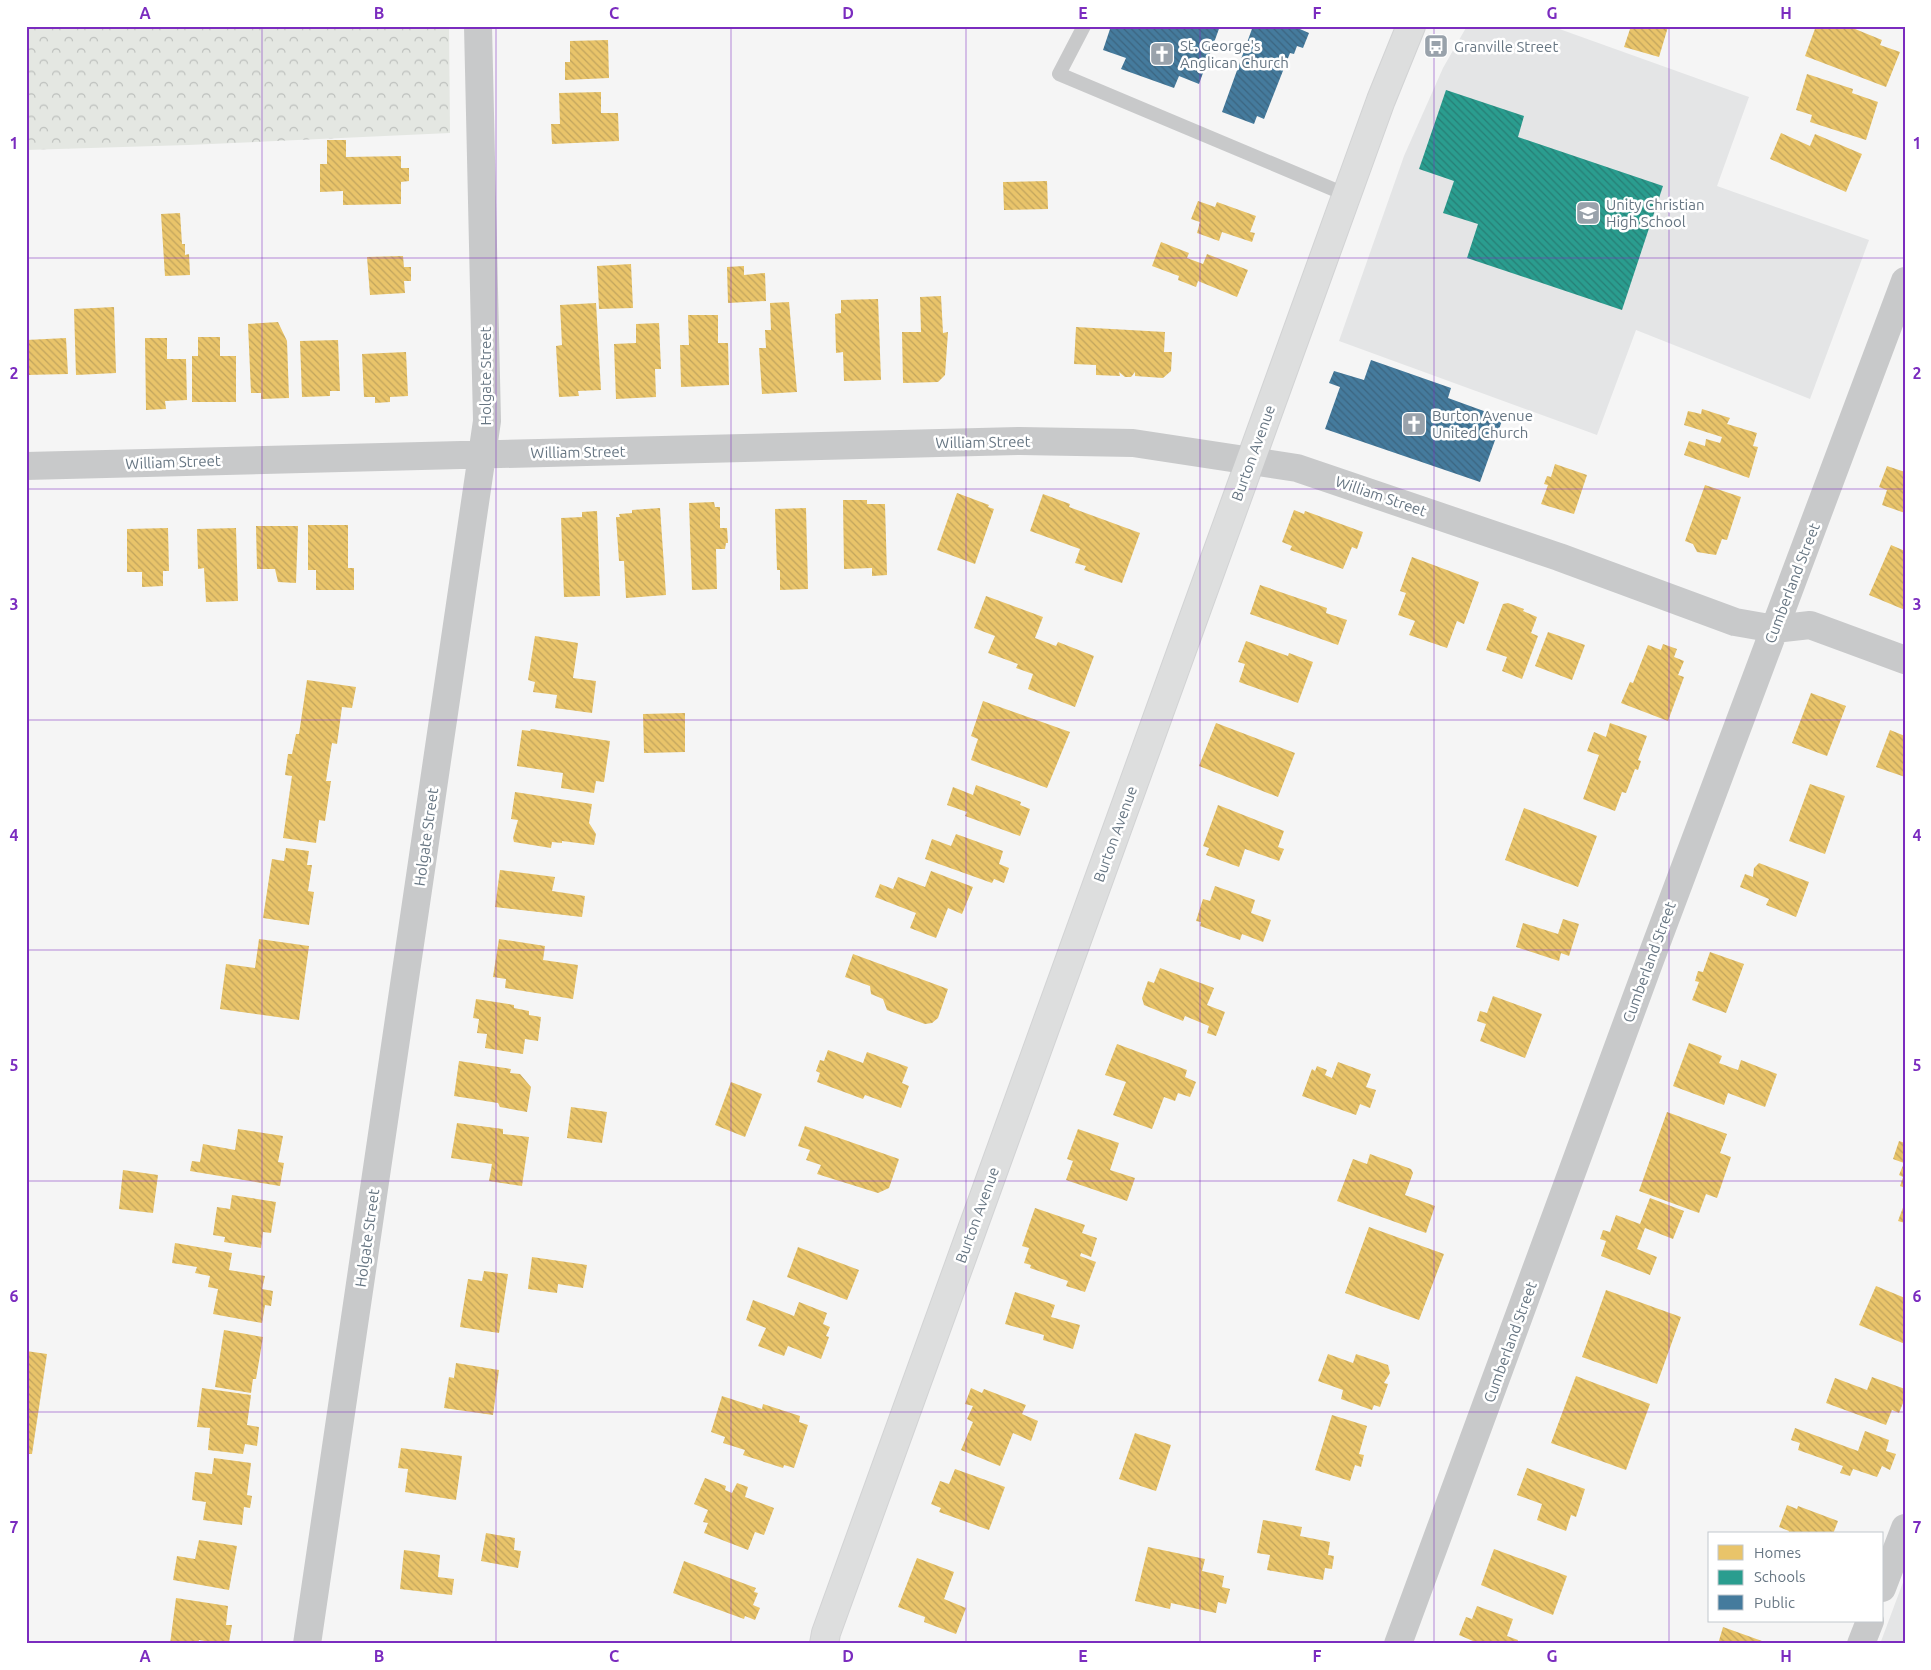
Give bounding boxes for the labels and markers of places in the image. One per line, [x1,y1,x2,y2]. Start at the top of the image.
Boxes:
bus stop icon: Granville Street [1423,33,1449,59]
place label: St. George's Anglican Church [1180,37,1289,71]
place label: Granville Street [1454,38,1558,55]
church icon: St. George's Anglican Church [1149,41,1175,67]
place label: Unity Christian High School [1606,196,1704,230]
school or university icon: Unity Christian High School [1575,200,1601,226]
place label: Burton Avenue United Church [1432,407,1533,441]
church icon: Burton Avenue United Church [1401,411,1427,437]

